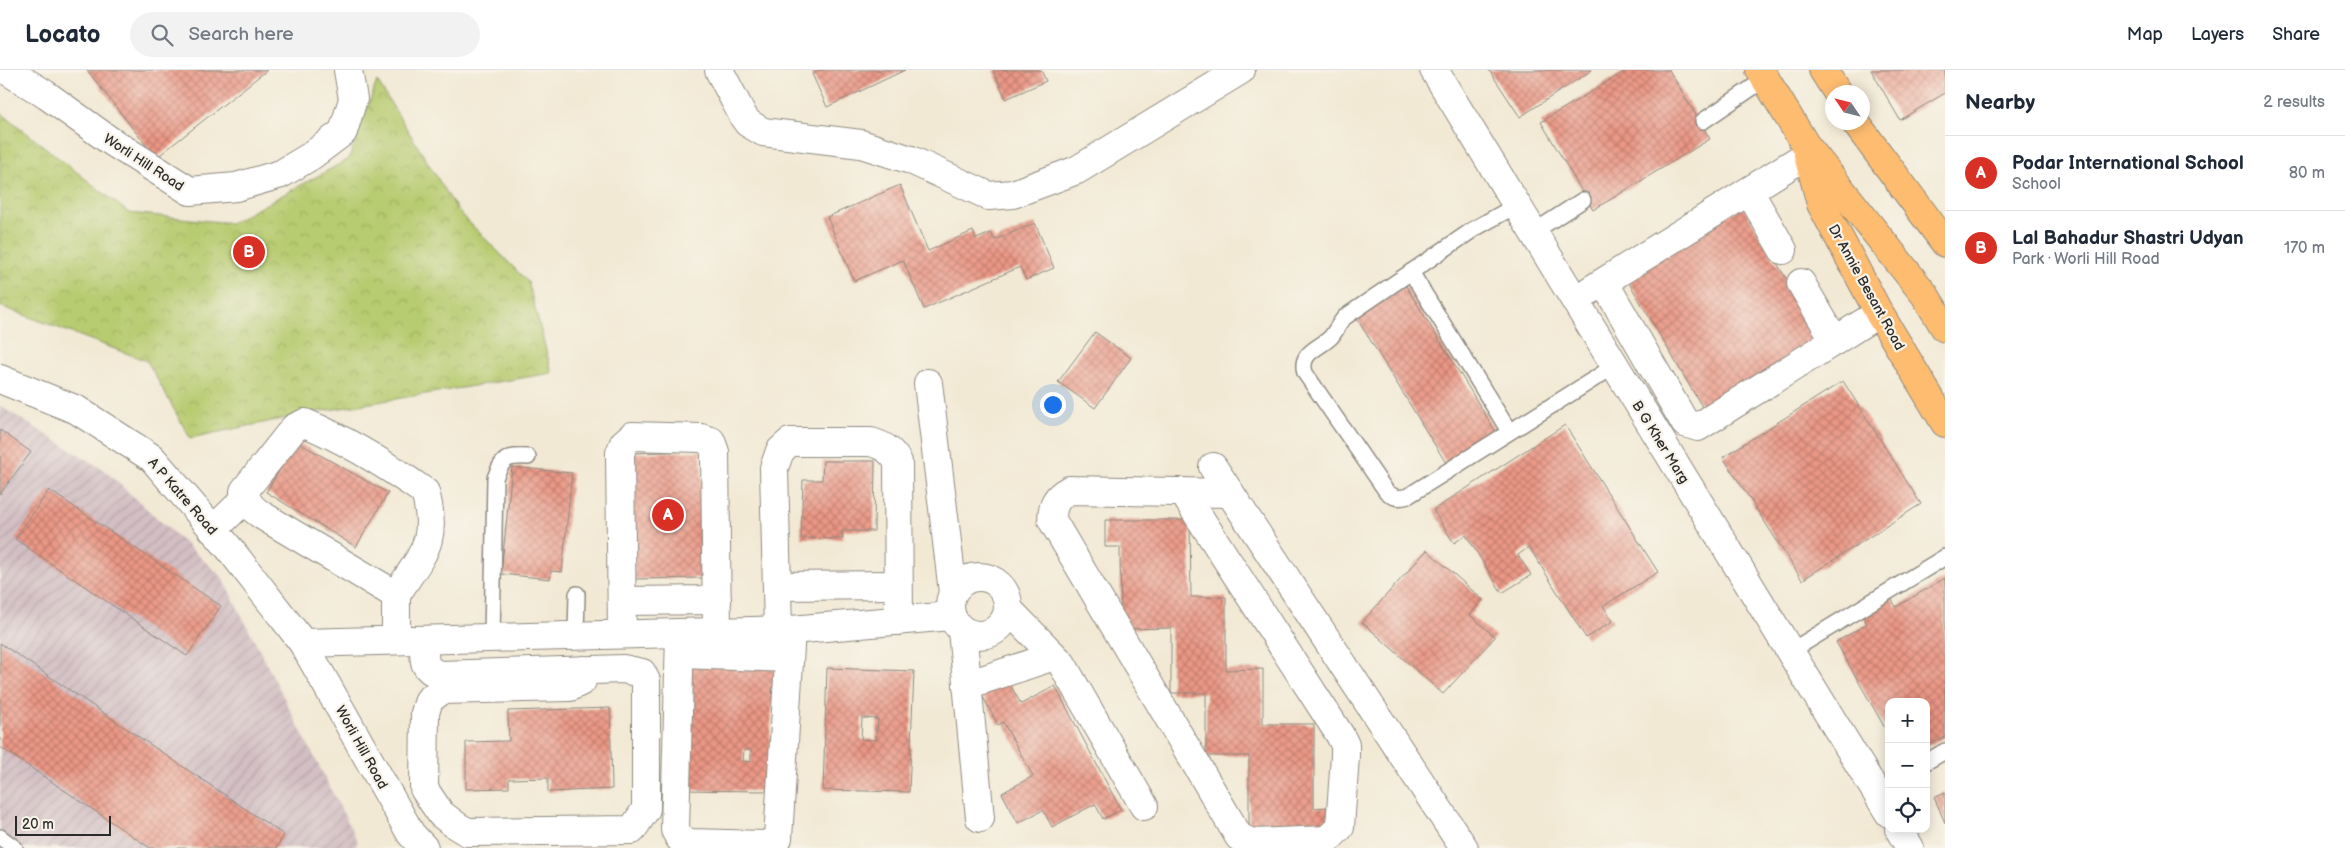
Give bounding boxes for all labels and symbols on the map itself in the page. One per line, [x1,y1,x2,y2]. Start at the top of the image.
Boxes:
north arrow [1825,85,1870,130]
street label: Worli Hill Road [100,130,187,195]
street label: Dr Annie Besant Road [1825,221,1908,353]
pin: B [233,233,265,271]
your location [1040,392,1066,418]
street label: B G Kher Marg [1628,398,1693,487]
street label: A P Katre Road [144,454,221,538]
pin: A [652,496,684,534]
street label: Worli Hill Road [332,703,391,792]
scale bar [15,813,111,836]

